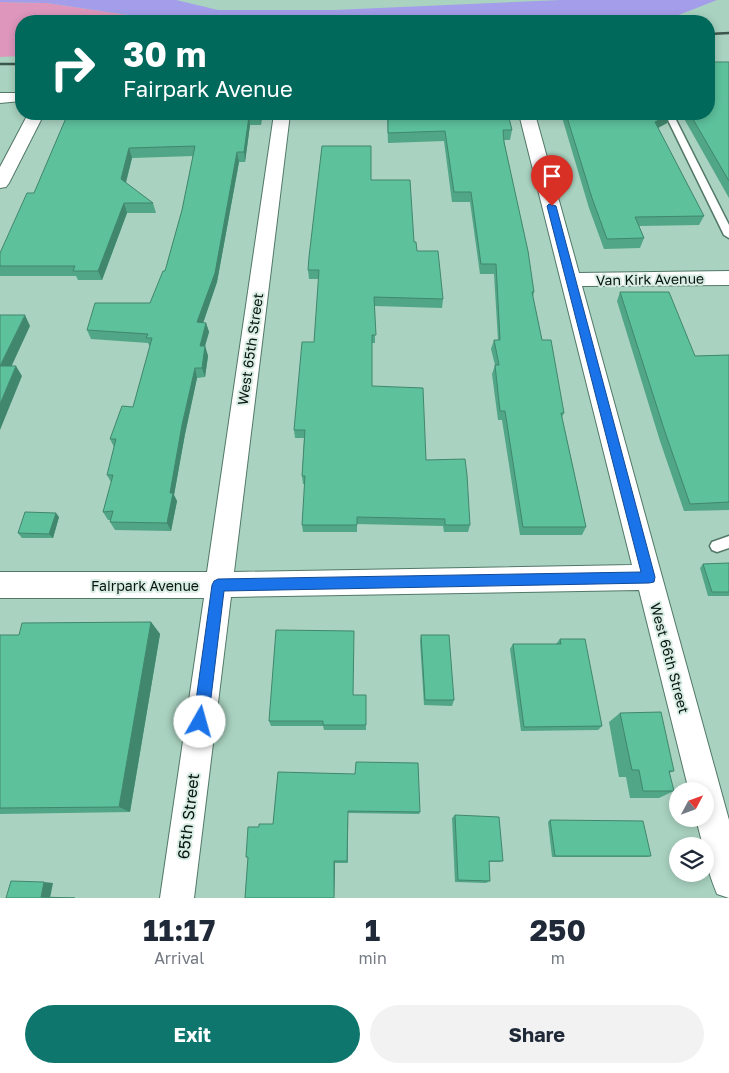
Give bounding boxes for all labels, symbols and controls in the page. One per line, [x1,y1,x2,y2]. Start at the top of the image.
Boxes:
text: 30 m [123,33,206,75]
icon: right [40,35,105,100]
text: Fairpark Avenue [123,75,293,102]
pin [531,155,573,206]
icon: arrive [538,162,566,190]
street label: Van Kirk Avenue [596,270,704,288]
street label: West 65th Street [234,292,266,406]
street label: Fairpark Avenue [91,577,199,594]
street label: West 66th Street [647,601,693,715]
position arrow [173,695,225,747]
street label: 65th Street [173,772,203,860]
north arrow [669,782,714,828]
map controls [669,782,714,882]
button: layers [669,837,714,882]
text: 11:17 [143,912,215,948]
text: 1 [365,912,380,948]
text: 250 [530,912,586,948]
text: Arrival [154,948,204,968]
text: min [358,948,387,968]
text: m [551,948,565,968]
button: Exit [25,1005,360,1063]
button: Share [370,1005,704,1063]

